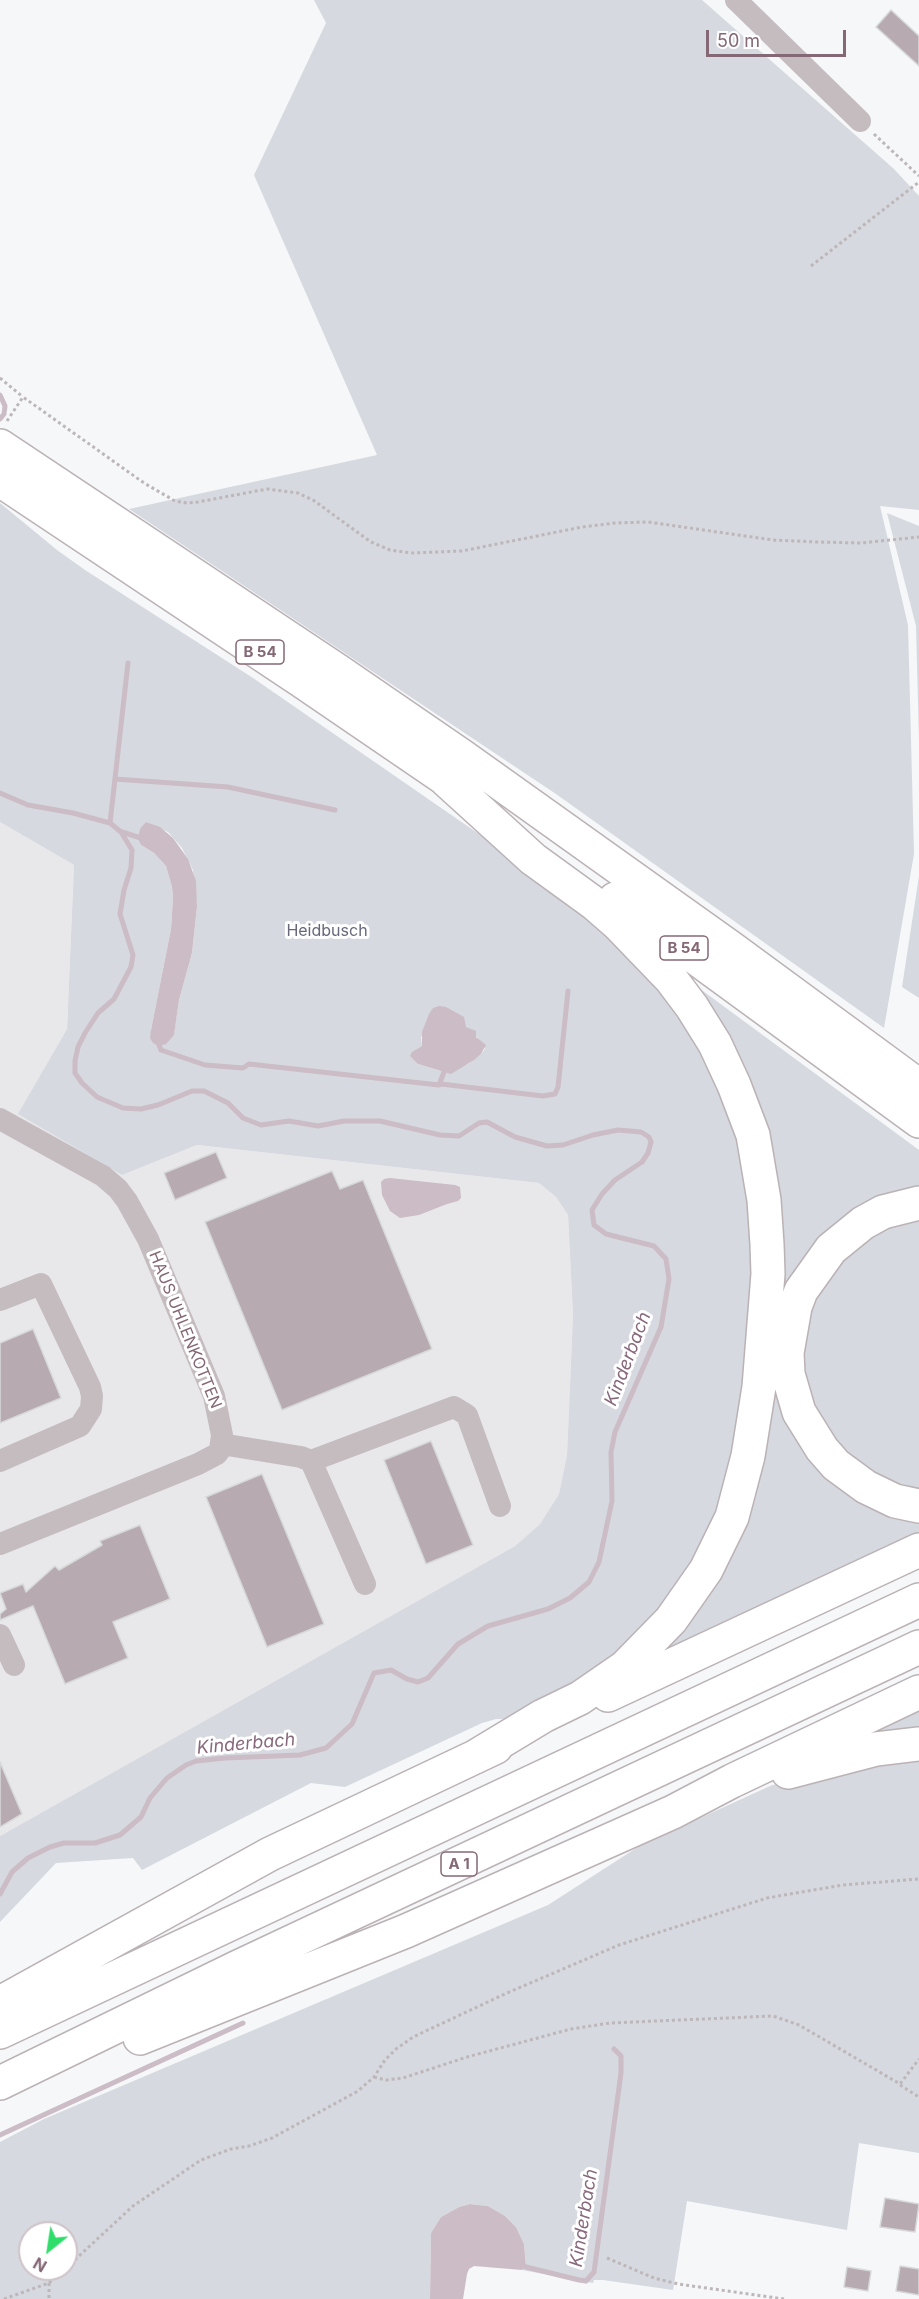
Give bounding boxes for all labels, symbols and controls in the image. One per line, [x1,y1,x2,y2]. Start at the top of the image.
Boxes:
scale bar [709,18,848,56]
text: 50 m [717,30,760,51]
road number: B 54 [236,640,284,664]
park label: Heidbusch [286,921,368,941]
road number: B 54 [660,936,708,960]
street label: HAUS UHLENKOTTEN [145,1248,225,1412]
water label: Kinderbach [600,1309,656,1409]
water label: Kinderbach [196,1729,296,1759]
road number: A 1 [441,1852,477,1876]
water label: Kinderbach [566,2167,602,2269]
north arrow [18,2221,78,2281]
text: N [30,2253,50,2277]

